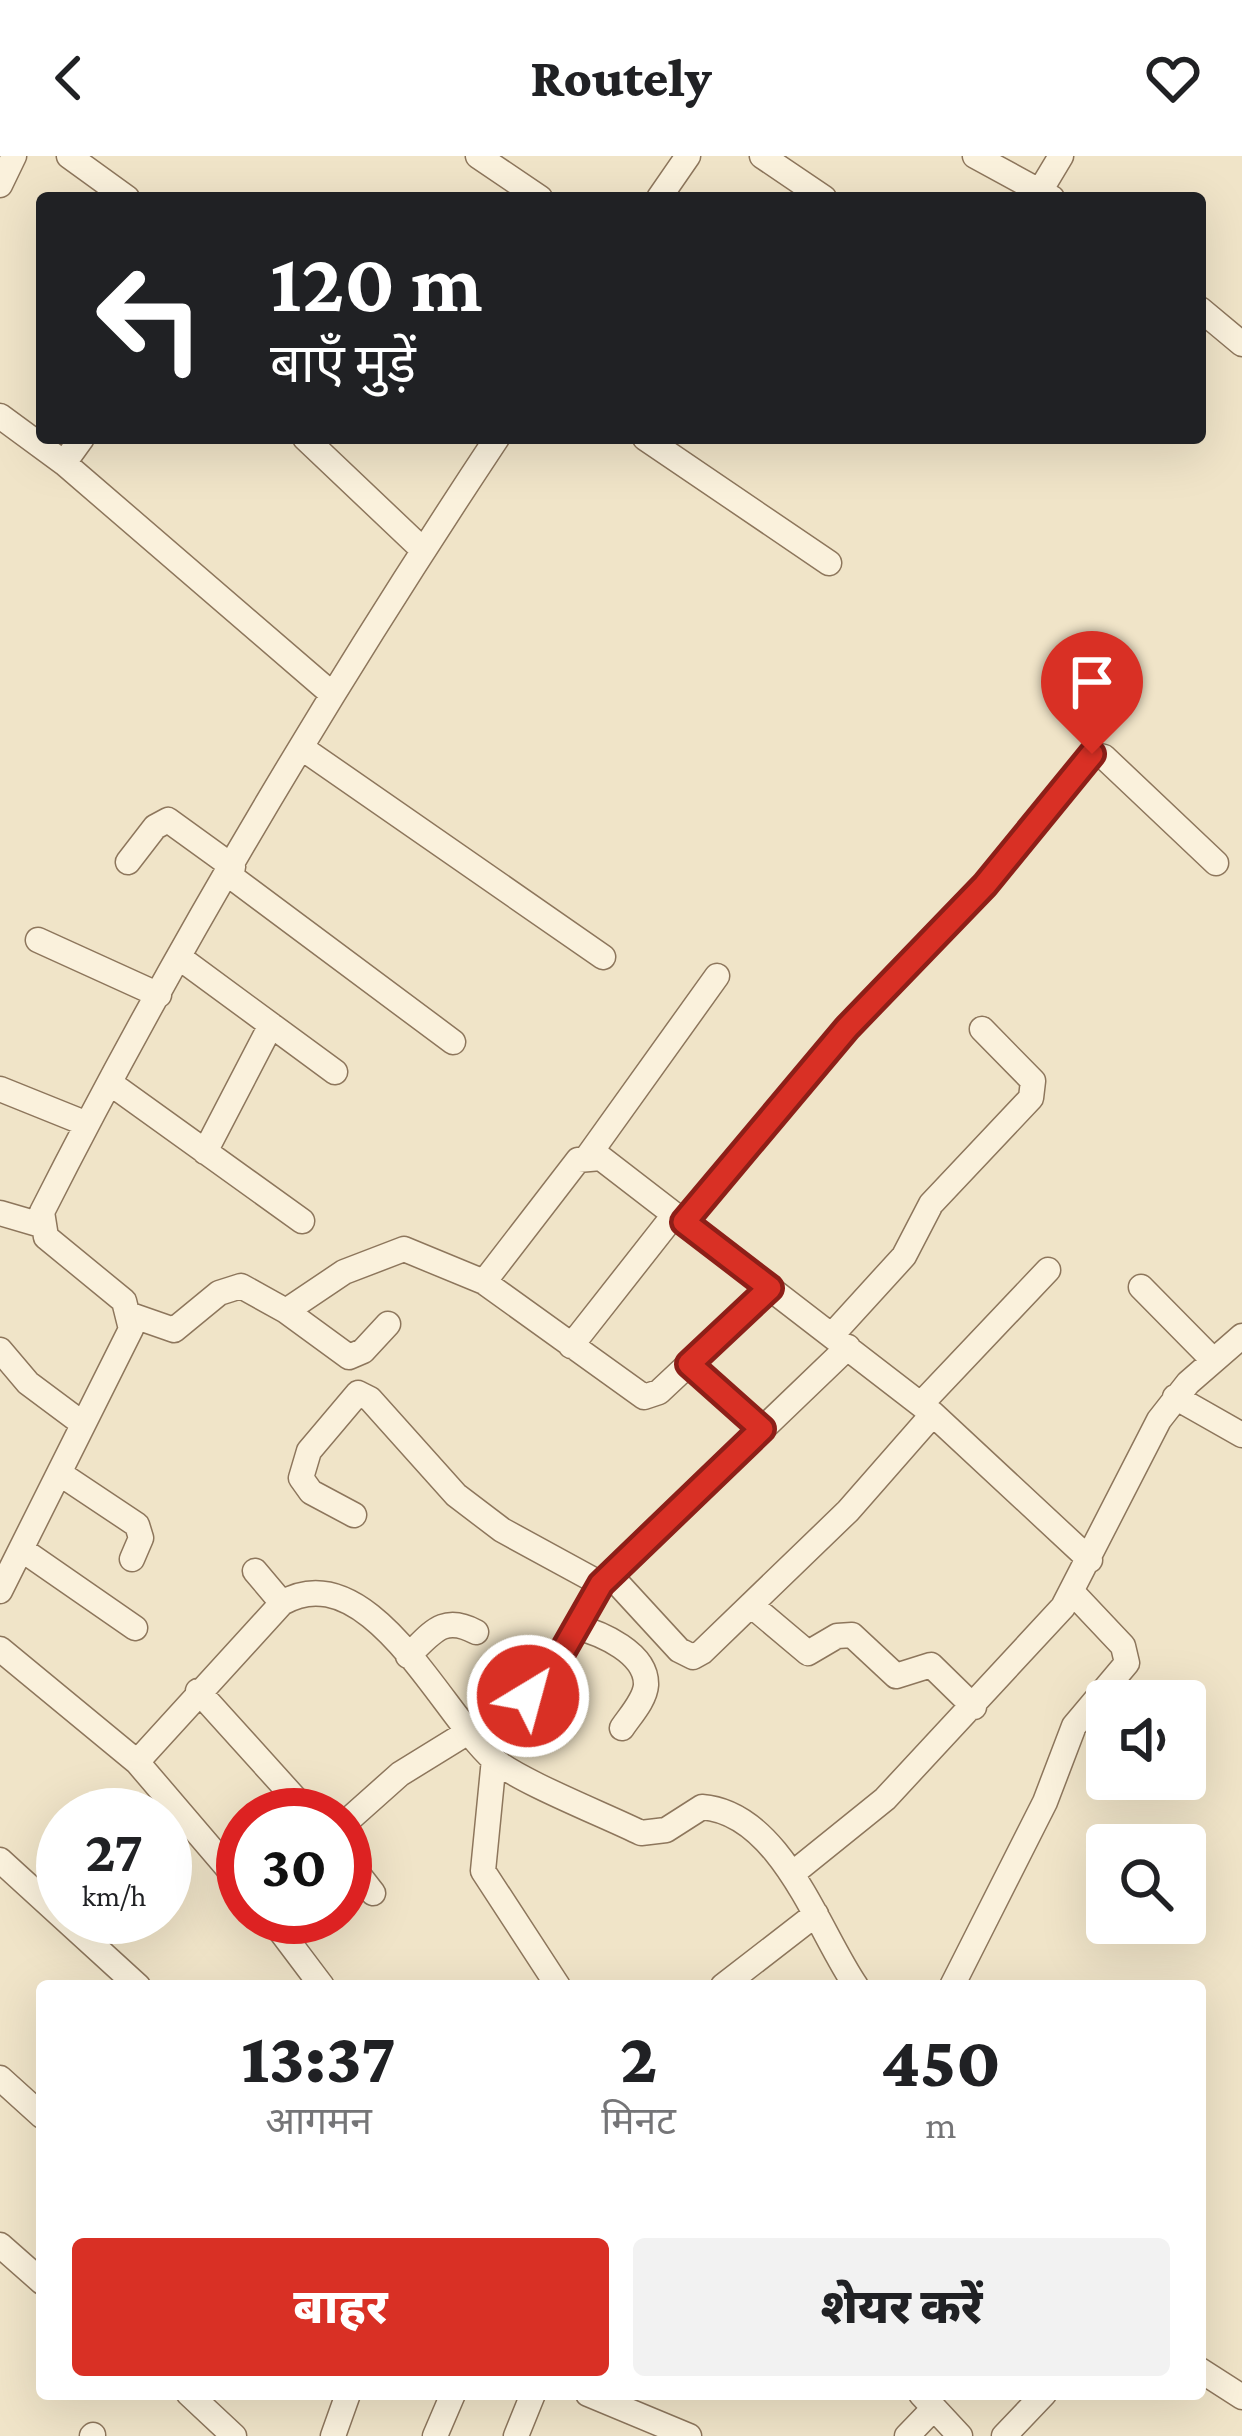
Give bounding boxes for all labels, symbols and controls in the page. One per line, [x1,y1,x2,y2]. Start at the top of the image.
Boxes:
icon: back [36,45,102,111]
icon: heart [1140,45,1206,111]
text: Routely [530,48,712,108]
text: 120 m [270,236,483,329]
icon: left [72,240,228,396]
text: बाएँ मुड़ें [270,334,416,394]
pin [1041,631,1143,754]
icon: arrive [1059,649,1125,715]
position arrow [465,1633,591,1759]
map controls [1086,1680,1206,1944]
button: sound [1086,1680,1206,1800]
speed limit sign: 30 [216,1788,372,1944]
text: 27 [85,1817,143,1884]
button: search [1086,1824,1206,1944]
text: km/h [82,1879,146,1912]
text: 13:37 [241,2017,396,2097]
text: 2 [620,2017,657,2097]
text: 450 [881,2021,1001,2101]
text: आगमन [265,2099,372,2142]
text: मिनट [601,2099,676,2142]
text: m [925,2103,957,2146]
button: बाहर [72,2238,609,2376]
button: शेयर करें [633,2238,1170,2376]

